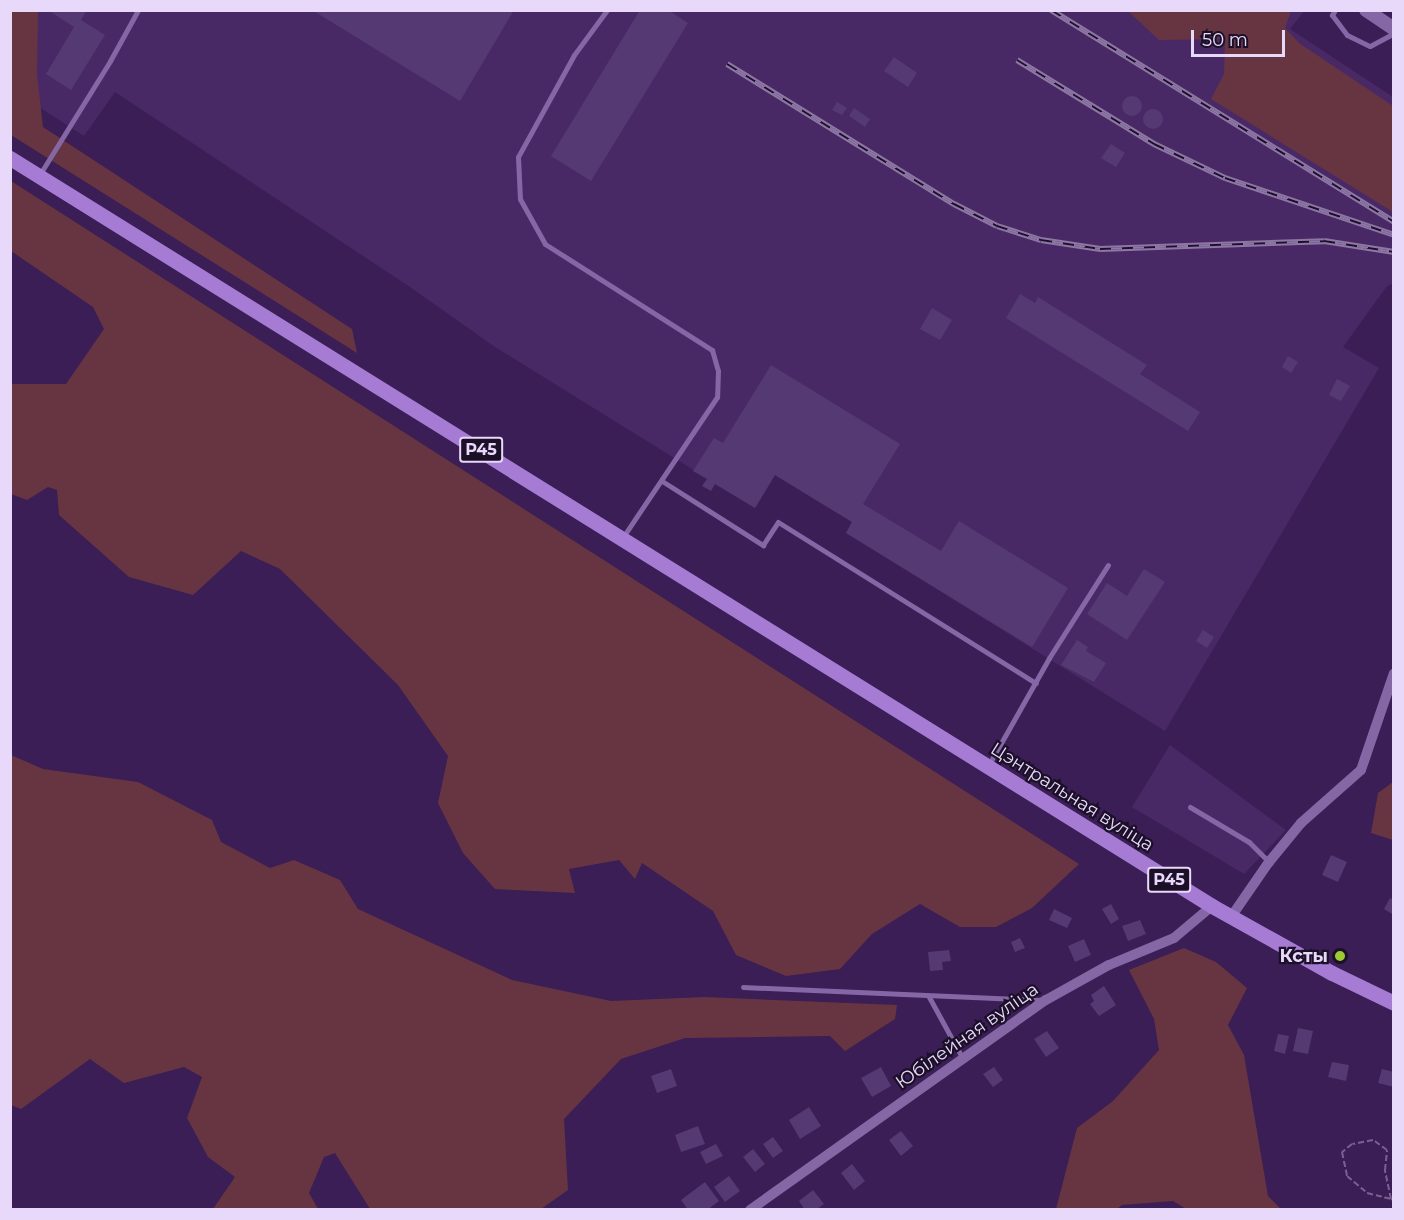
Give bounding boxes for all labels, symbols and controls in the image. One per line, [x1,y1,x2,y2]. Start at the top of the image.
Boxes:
scale bar [1194,18,1288,56]
text: 50 m [1202,29,1248,51]
road number: Р45 [458,437,504,463]
street label: Цэнтральная вуліца [987,738,1157,856]
road number: Р45 [1146,867,1192,893]
place label: Ксты [1280,945,1328,967]
marker: Ксты [1333,949,1347,963]
street label: Юбілейная вуліца [891,979,1043,1093]

